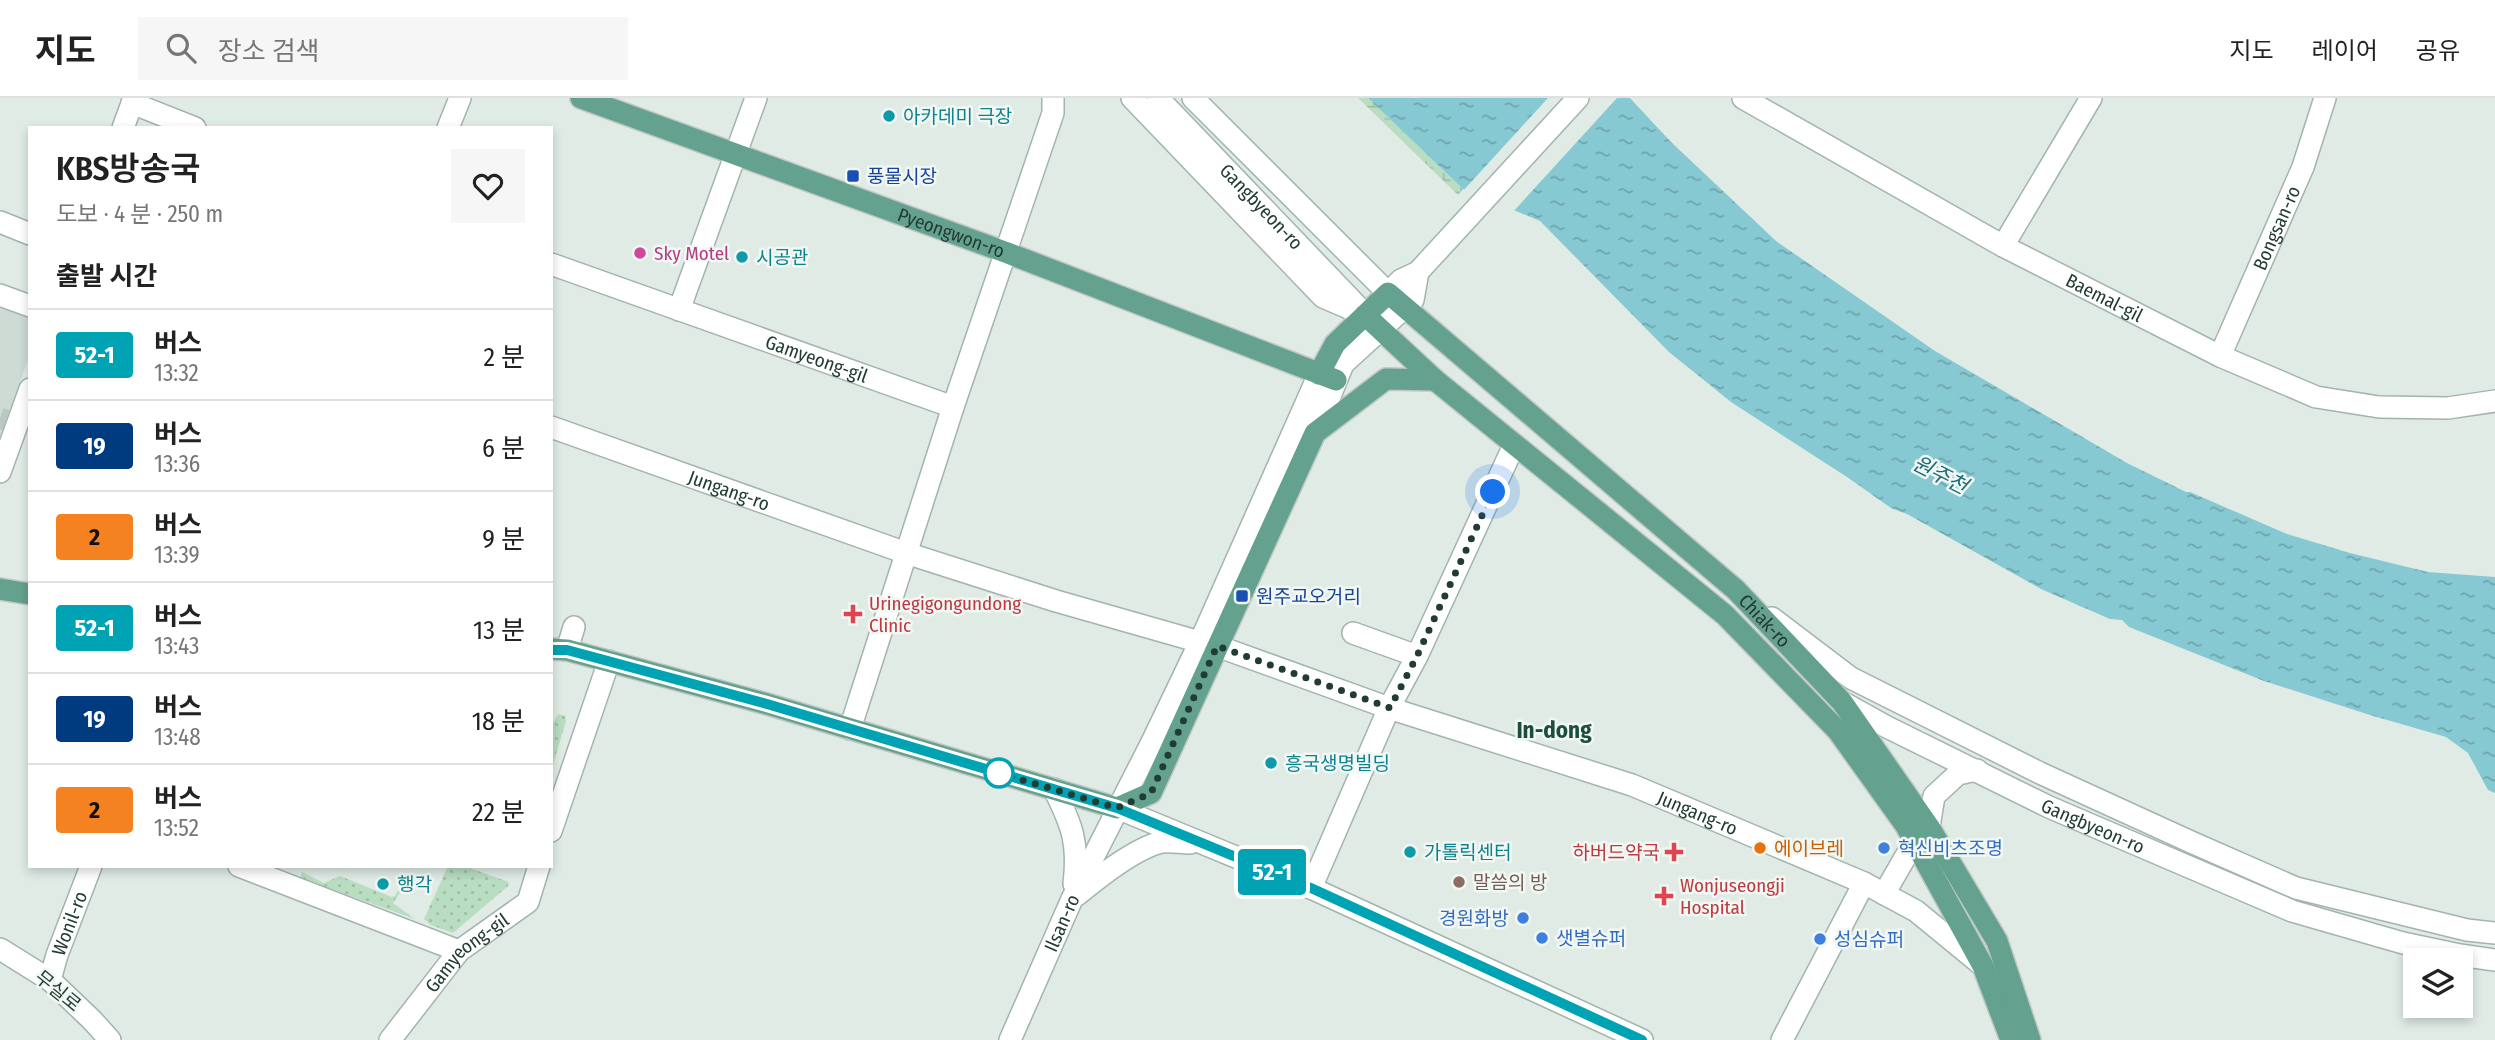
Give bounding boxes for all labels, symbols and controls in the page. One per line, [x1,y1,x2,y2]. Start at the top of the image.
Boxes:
search box [138,17,628,80]
icon: search [162,29,200,67]
text: 지도 [35,31,96,71]
text: 장소 검색 [218,36,320,67]
text: 지도 [2229,37,2274,65]
text: 레이어 [2312,37,2378,65]
text: 공유 [2416,37,2460,65]
place label: 아카데미 극장 [903,105,1012,128]
marker: 아카데미 극장 [881,108,897,124]
text: KBS방송국 [56,149,201,189]
button: heart [451,149,525,223]
street label: Gangbyeon-ro [1215,159,1308,254]
place label: 풍물시장 [867,165,937,188]
marker: 풍물시장 [845,168,861,184]
street label: Bongsan-ro [2248,182,2305,273]
text: 도보 · 4 분 · 250 m [56,200,223,228]
street label: Pyeongwon-ro [895,203,1008,262]
place label: Sky Motel [654,242,729,265]
marker: Sky Motel [632,245,648,261]
place label: 시공관 [756,246,808,269]
marker: 시공관 [734,249,750,265]
text: 출발 시간 [56,261,157,292]
street label: Baemal-gil [2062,268,2147,327]
text: 버스 [154,328,202,359]
street label: Gamyeong-gil [762,330,871,387]
text: 52-1 [74,341,115,369]
text: 2 분 [484,342,525,373]
text: 13:32 [154,359,199,387]
text: 버스 [154,419,202,450]
text: 19 [83,432,106,460]
text: 6 분 [482,433,525,464]
text: 13:36 [154,450,200,478]
water label: 원주천 [1908,450,1974,501]
street label: Jungang-ro [685,465,773,515]
your location [1475,474,1510,509]
text: 버스 [154,510,202,541]
text: 2 [89,523,100,551]
text: 9 분 [482,524,525,555]
text: 13:39 [154,541,200,569]
place label: 원주교오거리 [1256,585,1361,608]
marker: 원주교오거리 [1234,588,1250,604]
street label: Chiak-ro [1734,589,1795,652]
place label: Urinegigongundong Clinic [869,592,1021,637]
text: 버스 [154,601,202,632]
marker: Urinegigongundong Clinic [843,604,863,624]
text: 52-1 [74,614,115,642]
text: 13 분 [473,615,525,646]
text: 13:43 [154,632,199,660]
text: 버스 [154,692,202,723]
text: 19 [83,705,106,733]
text: 18 분 [472,706,525,737]
district label: In-dong [1516,716,1592,744]
text: 13:48 [154,723,201,751]
place label: 흥국생명빌딩 [1285,752,1390,775]
marker: 흥국생명빌딩 [1263,755,1279,771]
unlabelled marker [984,758,1014,788]
text: 버스 [154,783,202,814]
street label: Jungang-ro [1654,786,1741,840]
street label: Gangbyeon-ro [2037,793,2148,858]
text: 2 [89,796,100,824]
text: 22 분 [472,797,525,828]
text: 13:52 [154,814,199,842]
place label: 에이브레 [1774,837,1844,860]
place label: 혁신비츠조명 [1898,837,2003,860]
marker: 에이브레 [1752,840,1768,856]
marker: 혁신비츠조명 [1876,840,1892,856]
place label: 가톨릭센터 [1424,841,1511,864]
place label: 하버드약국 [1573,841,1660,864]
marker: 가톨릭센터 [1402,844,1418,860]
marker: 하버드약국 [1666,844,1682,860]
line badge: 52-1 [1223,849,1321,895]
text: 52-1 [1252,858,1292,886]
place label: 말씀의 방 [1473,871,1547,894]
place label: 행각 [397,873,432,896]
marker: 말씀의 방 [1451,874,1467,890]
place label: Wonjuseongji Hospital [1680,874,1785,919]
marker: 행각 [375,876,391,892]
marker: Wonjuseongji Hospital [1654,886,1674,906]
street label: Wonil-ro [46,888,92,959]
street label: Ilsan-ro [1039,891,1084,955]
place label: 경원화방 [1439,907,1509,930]
street label: Gamyeong-gil [420,908,513,997]
marker: 경원화방 [1515,910,1531,926]
place label: 샛별슈퍼 [1556,927,1626,950]
place label: 성심슈퍼 [1834,928,1904,951]
marker: 샛별슈퍼 [1534,930,1550,946]
marker: 성심슈퍼 [1812,931,1828,947]
map controls [2403,948,2473,1018]
button: layers [2403,948,2473,1018]
street label: 무실로 [30,966,86,1016]

